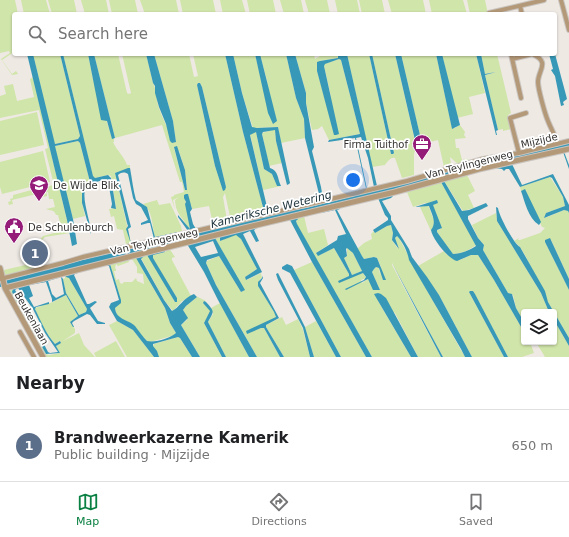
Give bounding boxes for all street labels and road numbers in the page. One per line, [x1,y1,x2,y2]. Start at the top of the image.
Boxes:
street label: Mijzijde [520,131,559,150]
street label: Van Teylingenweg [424,148,514,181]
street label: Van Teylingenweg [109,226,199,257]
street label: Beukenlaan [13,290,51,347]

